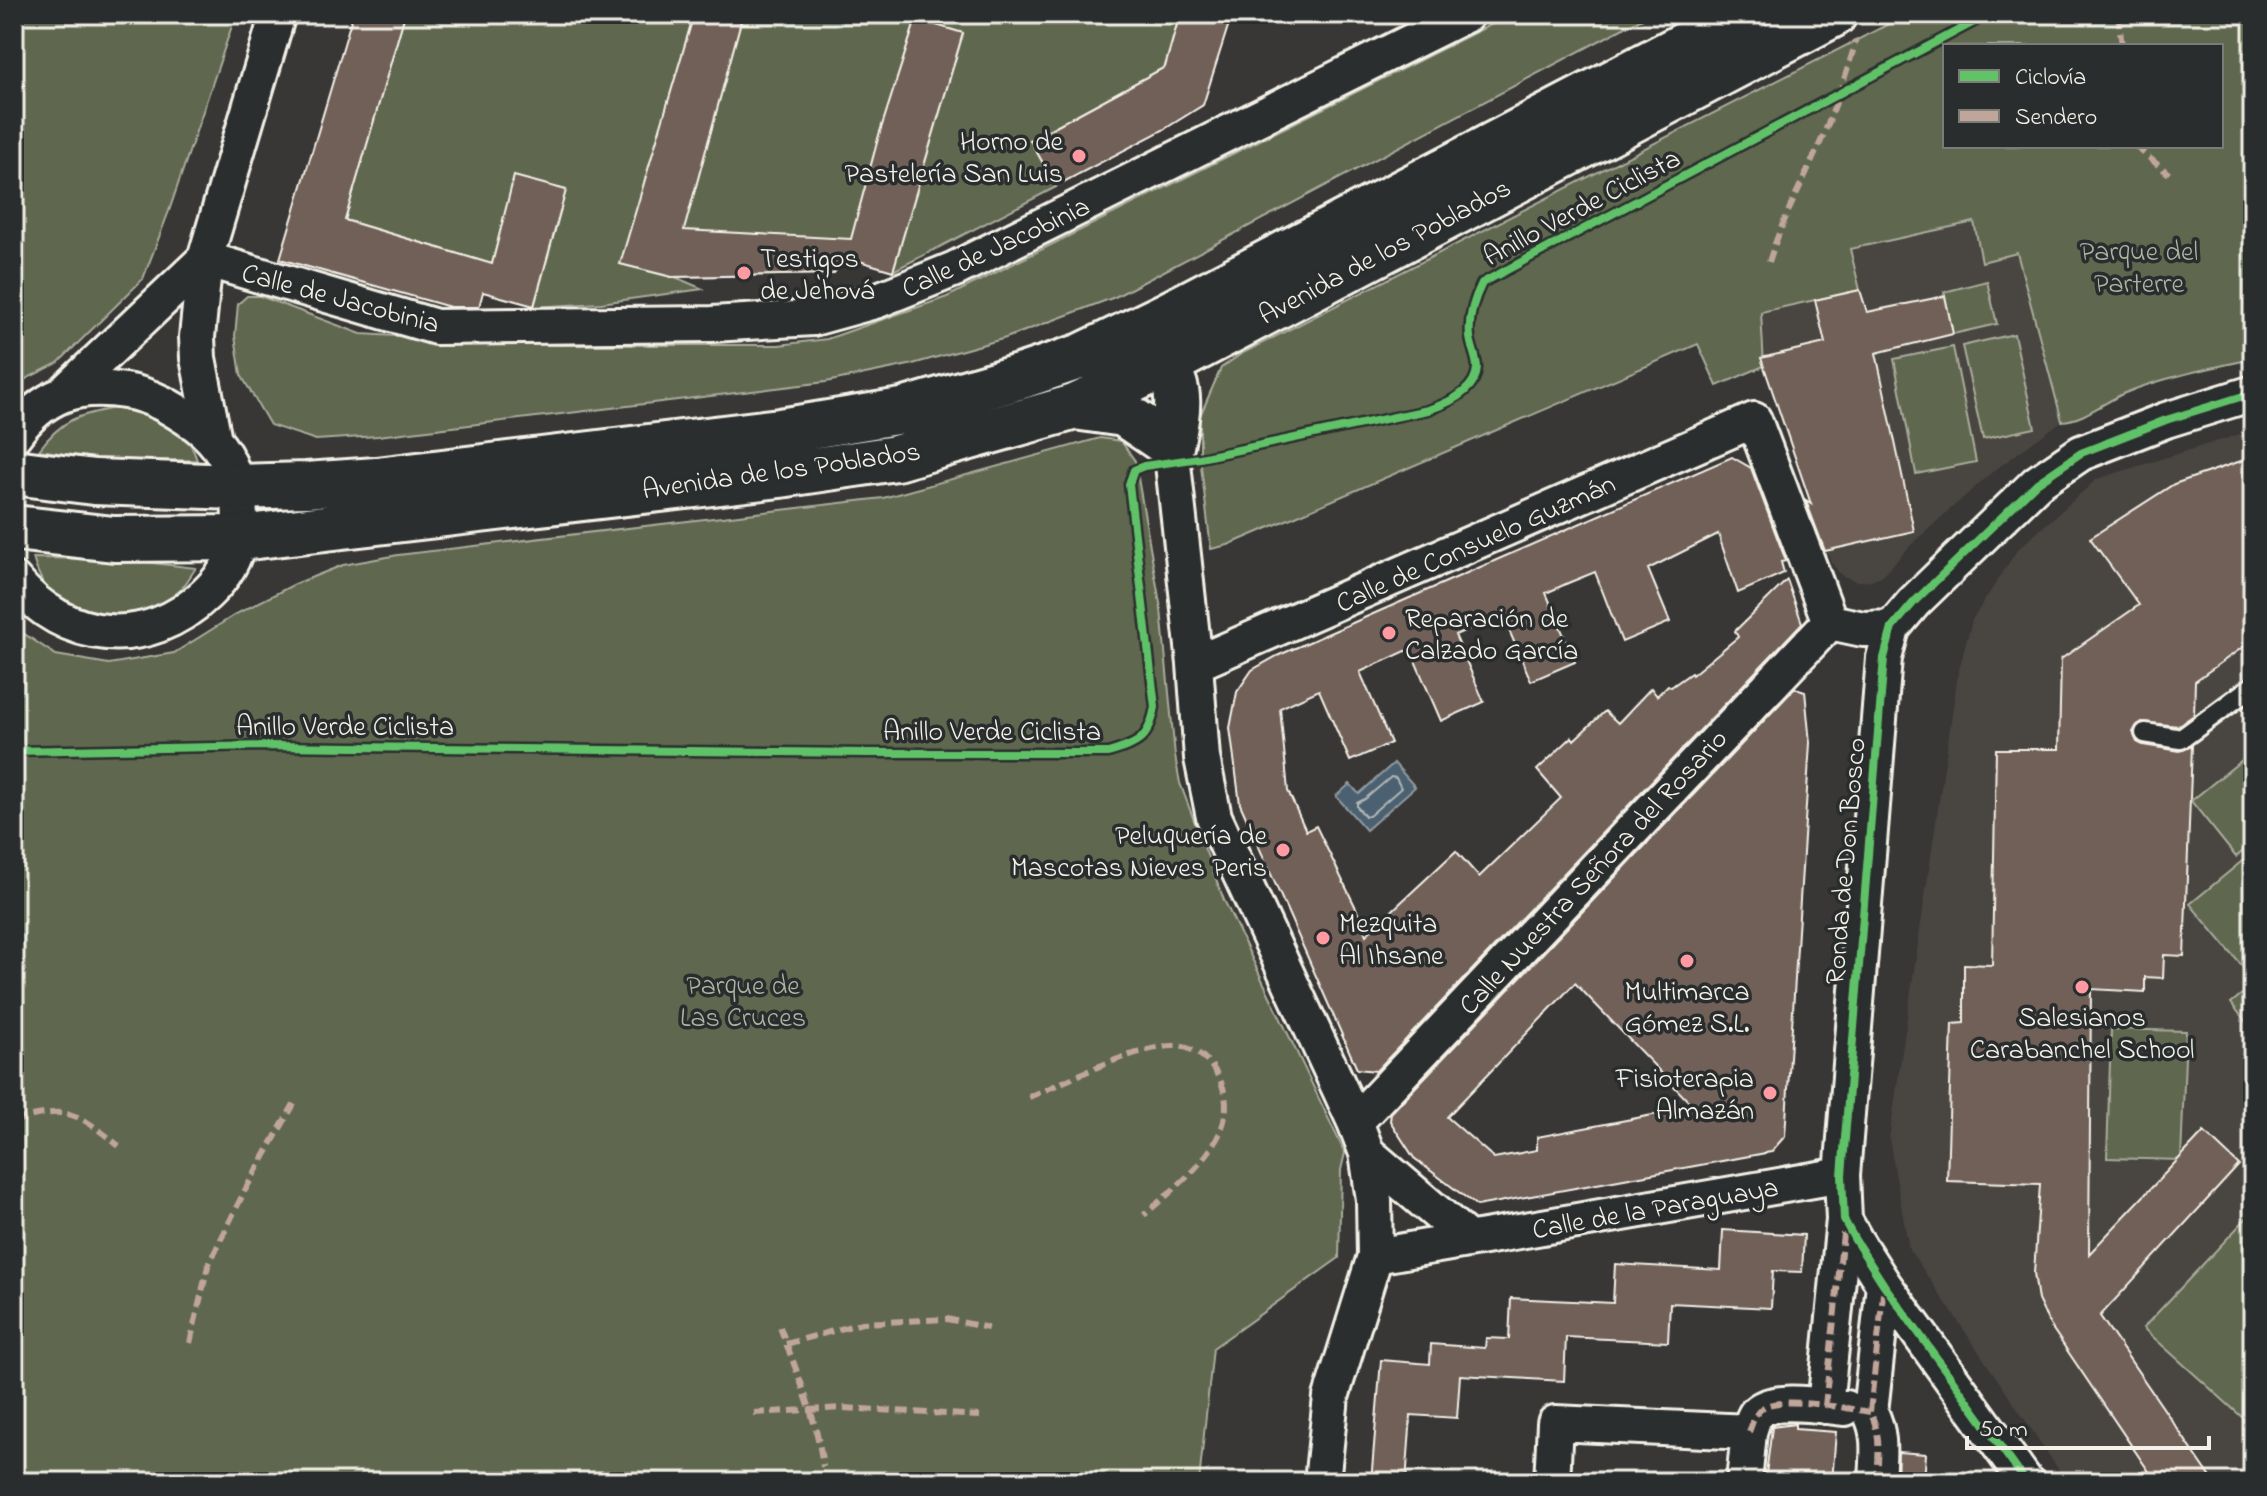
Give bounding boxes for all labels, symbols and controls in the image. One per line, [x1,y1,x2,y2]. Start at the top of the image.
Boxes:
legend [1943,44,2223,148]
text: Ciclovía [2015,61,2086,96]
text: Sendero [2015,101,2097,136]
place label: Horno de Pastelería San Luis [845,123,1063,196]
street label: Anillo Verde Ciclista [1477,140,1689,278]
marker: Horno de Pastelería San Luis [1070,147,1088,165]
street label: Avenida de los Poblados [1252,169,1519,337]
street label: Calle de Jacobinia [896,188,1097,311]
park label: Parque del Parterre [2080,233,2198,306]
place label: Testigos de Jehová [760,240,874,313]
street label: Calle de Jacobinia [237,254,444,347]
marker: Testigos de Jehová [735,264,753,282]
street label: Avenida de los Poblados [640,433,923,512]
street label: Calle de Consuelo Guzmán [1330,465,1623,625]
place label: Reparación de Calzado García [1405,600,1578,673]
marker: Reparación de Calzado García [1380,624,1398,642]
street label: Anillo Verde Ciclista [236,708,454,749]
street label: Anillo Verde Ciclista [883,713,1101,754]
street label: Calle Nuestra Señora del Rosario [1450,721,1739,1026]
street label: Ronda de Don Bosco [1816,736,1879,986]
place label: Peluquería de Mascotas Nieves Peris [1011,817,1267,890]
marker: Peluquería de Mascotas Nieves Peris [1274,841,1292,859]
place label: Mezquita Al Ihsane [1339,905,1444,978]
marker: Mezquita Al Ihsane [1314,929,1332,947]
marker: Multimarca Gómez S.L. [1678,952,1696,970]
park label: Parque de Las Cruces [680,967,806,1040]
place label: Multimarca Gómez S.L. [1624,973,1750,1046]
marker: Salesianos Carabanchel School [2073,978,2091,996]
place label: Salesianos Carabanchel School [1970,999,2194,1072]
place label: Fisioterapia Almazán [1615,1060,1754,1133]
marker: Fisioterapia Almazán [1761,1084,1779,1102]
street label: Calle de la Paraguaya [1529,1169,1782,1252]
scale bar [1967,1400,2209,1450]
text: 50 m [1979,1413,2028,1448]

